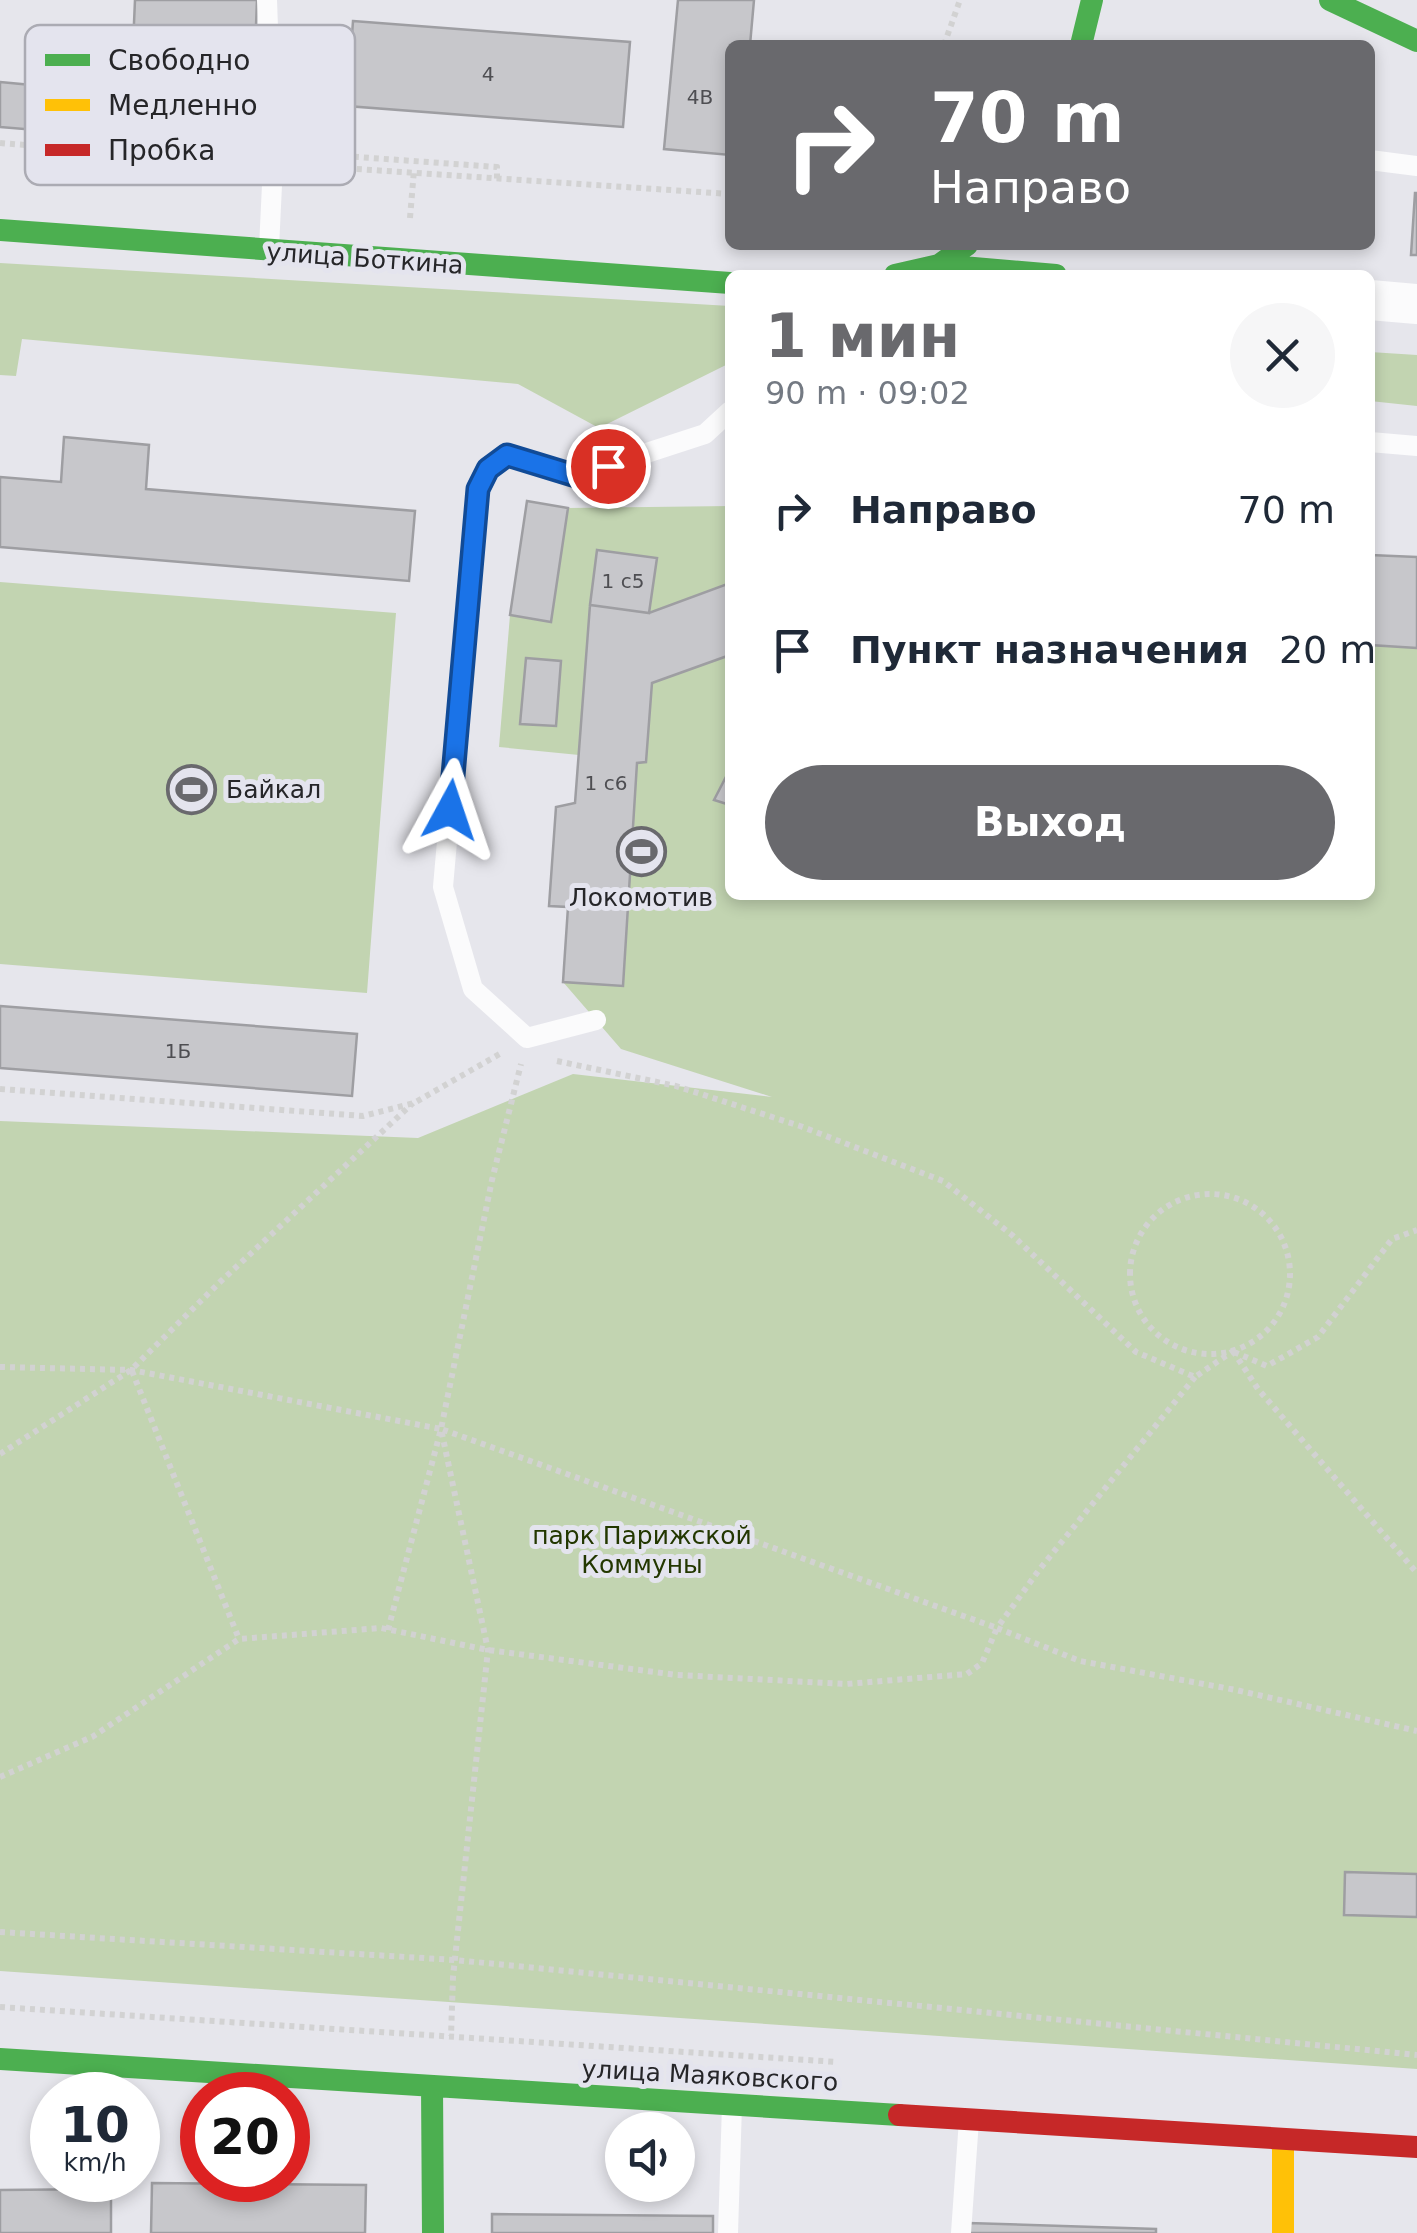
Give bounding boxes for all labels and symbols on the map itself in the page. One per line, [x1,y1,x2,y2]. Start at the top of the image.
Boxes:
legend [25,25,355,185]
text: Свободно [108,44,250,77]
house number: 4 [482,62,494,86]
house number: 4В [687,85,713,109]
text: Медленно [108,89,258,122]
text: Пробка [108,134,215,167]
street label: улица Боткина [266,237,464,280]
pin [566,424,651,509]
house number: 1 с5 [602,569,644,593]
position arrow [398,758,502,862]
sports icon: Байкал [165,763,217,815]
house number: 1 с6 [585,771,627,795]
place label: Байкал [226,775,321,804]
sports icon: Локомотив [615,825,667,877]
place label: Локомотив [569,883,713,912]
house number: 1Б [165,1039,191,1063]
park label: парк Парижской Коммуны [532,1521,752,1579]
street label: улица Маяковского [581,2054,839,2097]
speed limit sign: 20 [180,2072,310,2202]

